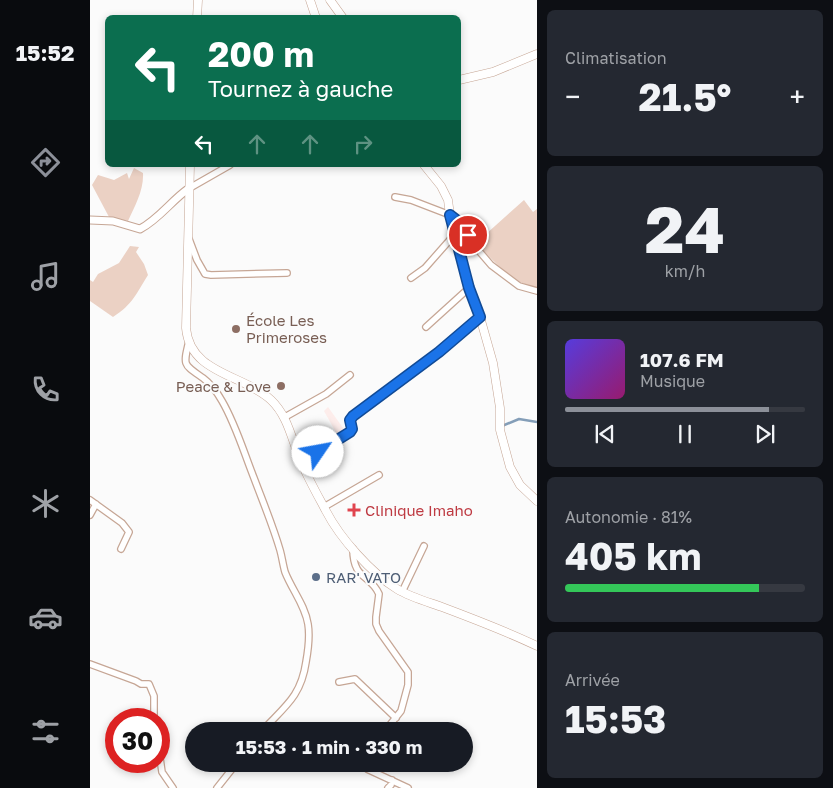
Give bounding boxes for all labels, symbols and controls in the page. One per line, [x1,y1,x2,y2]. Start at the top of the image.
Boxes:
text: 200 m [208,33,314,75]
icon: left [125,35,190,100]
text: 15:52 [16,39,74,66]
text: Climatisation [565,48,667,68]
text: 21.5° [639,74,731,119]
text: Tournez à gauche [208,75,393,102]
text: − [565,80,580,113]
text: + [790,80,805,113]
icon: left [190,130,218,158]
icon: ahead [243,130,271,158]
icon: ahead [296,130,324,158]
icon: right [349,130,377,158]
icon: directions [28,145,63,180]
text: 24 [645,189,725,267]
pin [447,214,489,256]
icon: arrive [454,221,482,249]
icon: music [28,259,63,294]
text: km/h [665,261,705,281]
place label: École Les Primeroses [246,311,327,346]
marker: École Les Primeroses [230,323,242,335]
text: 107.6 FM [640,348,724,371]
text: Musique [640,371,705,391]
icon: phone [28,372,63,407]
place label: Peace & Love [176,377,271,395]
marker: Peace & Love [275,380,287,392]
icon: previous [591,420,619,448]
icon: pause [671,420,699,448]
icon: next [751,420,779,448]
position arrow [291,425,343,477]
icon: climate [28,486,63,521]
place label: Clinique Imaho [365,501,473,519]
marker: Clinique Imaho [347,503,361,517]
text: Autonomie · 81% [565,507,692,527]
text: 405 km [565,533,701,578]
place label: RAR' VATO [326,568,401,586]
marker: RAR' VATO [310,571,322,583]
icon: car [28,600,63,635]
text: Arrivée [565,670,620,690]
text: 15:53 [565,696,666,741]
speed limit sign: 30 [105,708,170,773]
icon: filters [28,714,63,749]
text: 15:53 · 1 min · 330 m [236,735,422,758]

